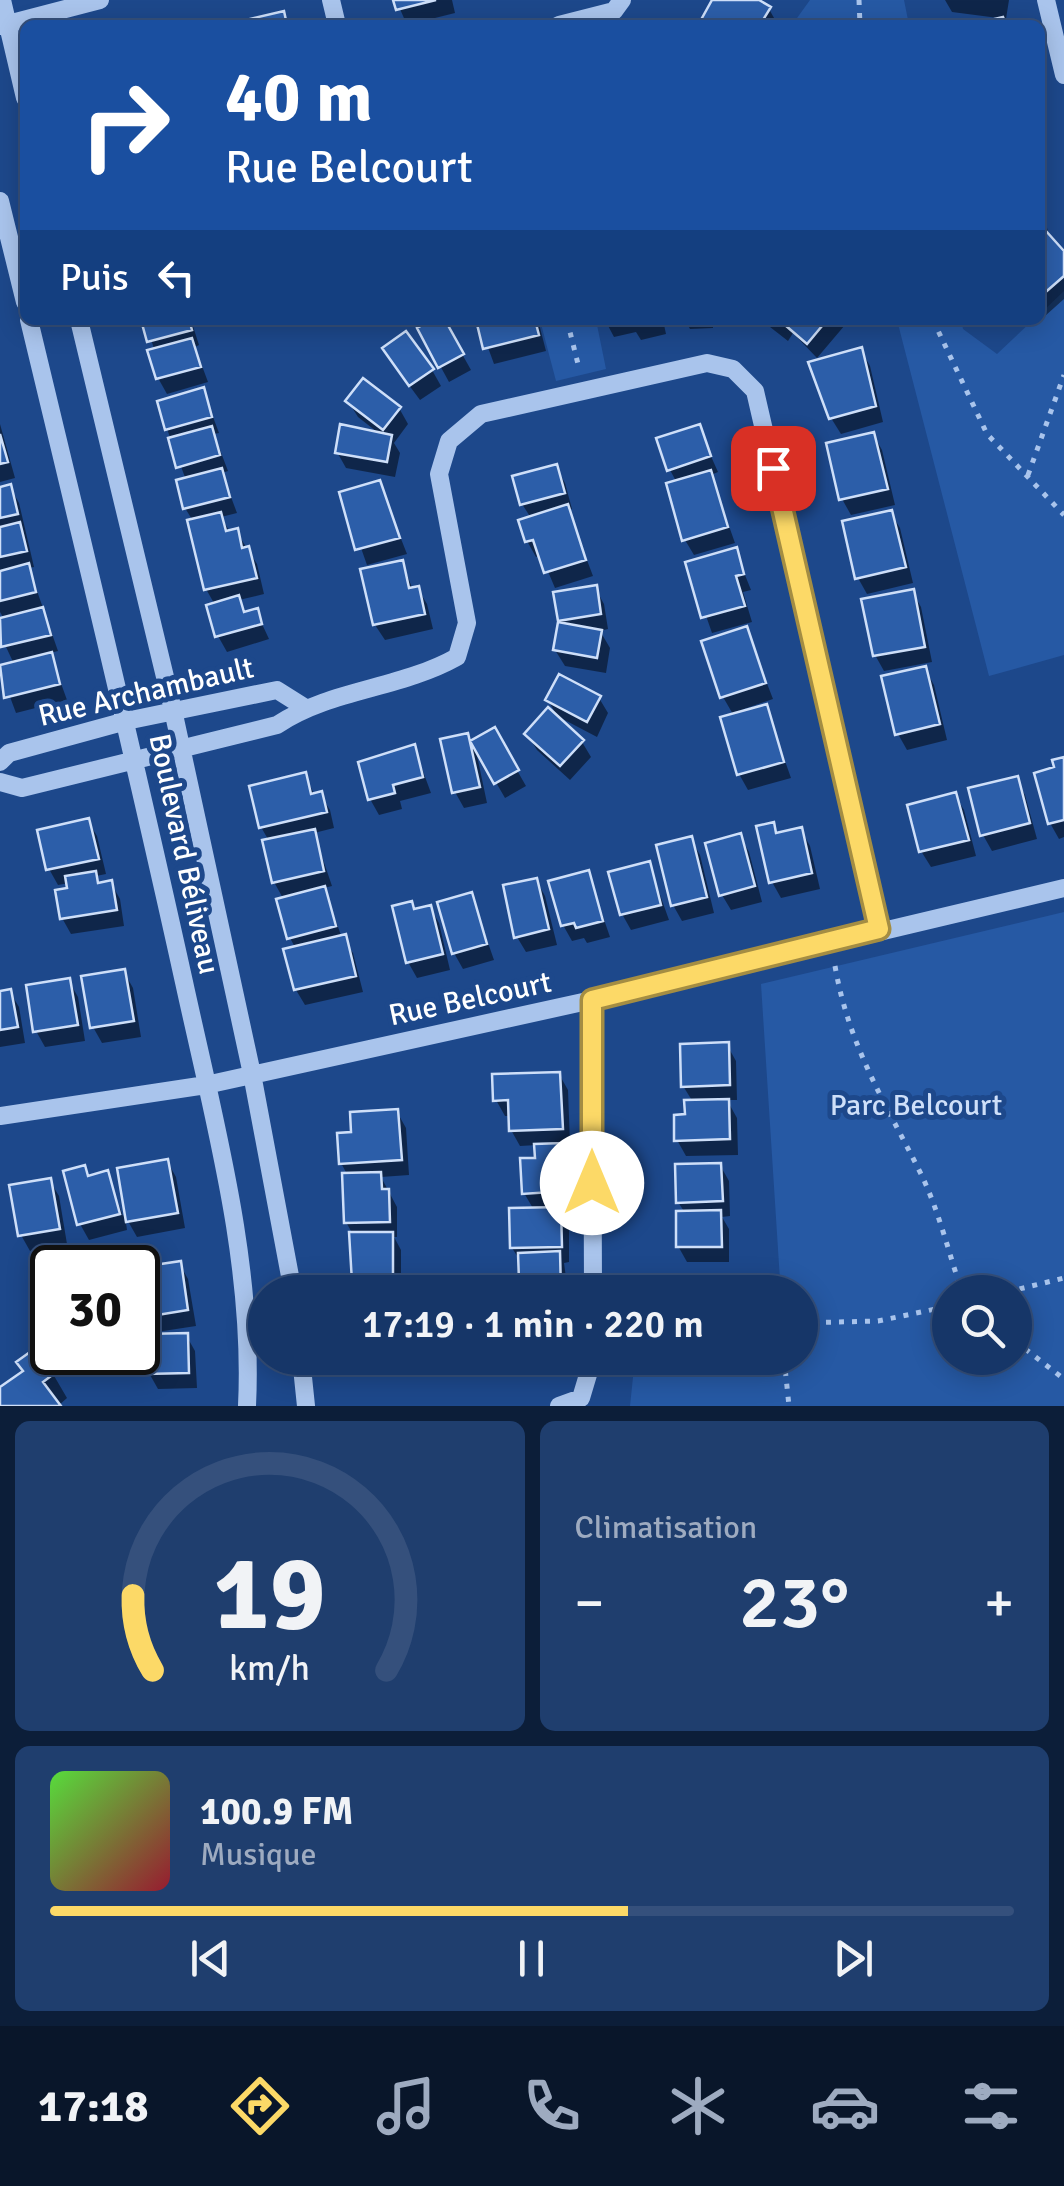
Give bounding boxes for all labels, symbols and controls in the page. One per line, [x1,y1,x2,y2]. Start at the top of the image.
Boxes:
text: 40 m [225,54,373,140]
icon: right [60,60,190,190]
text: Rue Belcourt [225,140,473,195]
icon: left [149,250,204,305]
text: Puis [60,254,129,301]
pin [731,426,816,511]
icon: arrive [746,441,801,496]
street label: Rue Archambault [35,649,257,735]
street label: Boulevard Béliveau [140,730,228,978]
street label: Rue Belcourt [385,964,555,1034]
park label: Parc Belcourt [830,1087,1002,1124]
position arrow [540,1131,644,1235]
speed limit sign: 30 [30,1245,160,1375]
map controls [932,1275,1032,1375]
button: search [932,1275,1032,1375]
text: 17:19 · 1 min · 220 m [362,1301,704,1348]
text: Climatisation [575,1508,757,1547]
text: 19 [214,1530,326,1658]
text: 23° [739,1556,849,1649]
text: − [575,1569,604,1637]
text: + [984,1569,1014,1637]
text: km/h [229,1646,310,1690]
text: 100.9 FM [200,1788,353,1835]
text: Musique [200,1835,316,1874]
icon: previous [183,1931,238,1986]
icon: pause [504,1931,559,1986]
icon: next [826,1931,881,1986]
icon: directions [225,2071,295,2141]
icon: music [371,2071,441,2141]
icon: phone [517,2071,587,2141]
icon: climate [663,2071,733,2141]
icon: car [810,2071,880,2141]
icon: filters [956,2071,1026,2141]
text: 17:18 [38,2079,149,2134]

